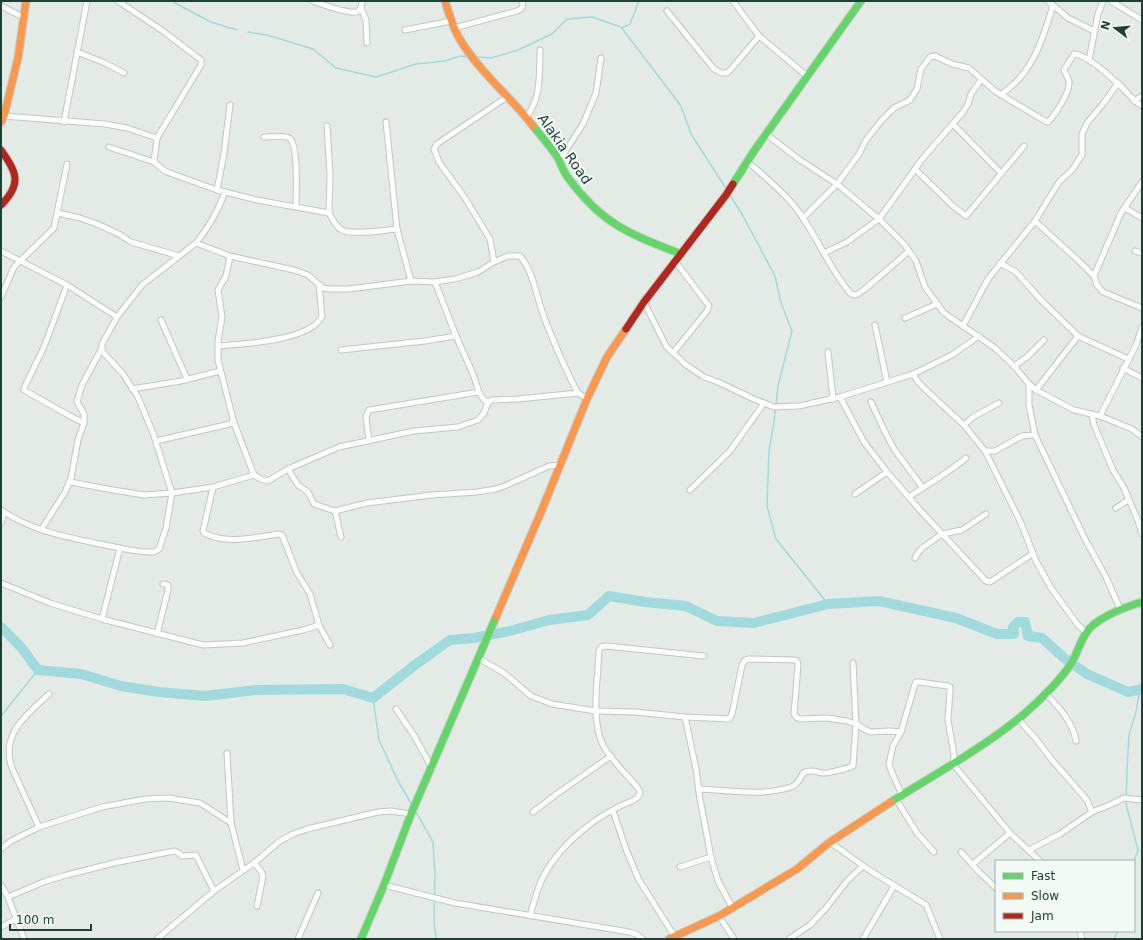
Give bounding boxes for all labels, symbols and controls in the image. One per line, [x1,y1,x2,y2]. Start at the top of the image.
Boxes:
north arrow [1095,8,1135,48]
text: N [1098,19,1113,32]
street label: Alakia Road [535,111,595,187]
legend [995,860,1135,932]
text: Fast [1031,869,1055,883]
text: Slow [1031,889,1059,903]
scale bar [10,906,91,932]
text: Jam [1030,909,1054,923]
text: 100 m [16,913,54,927]

